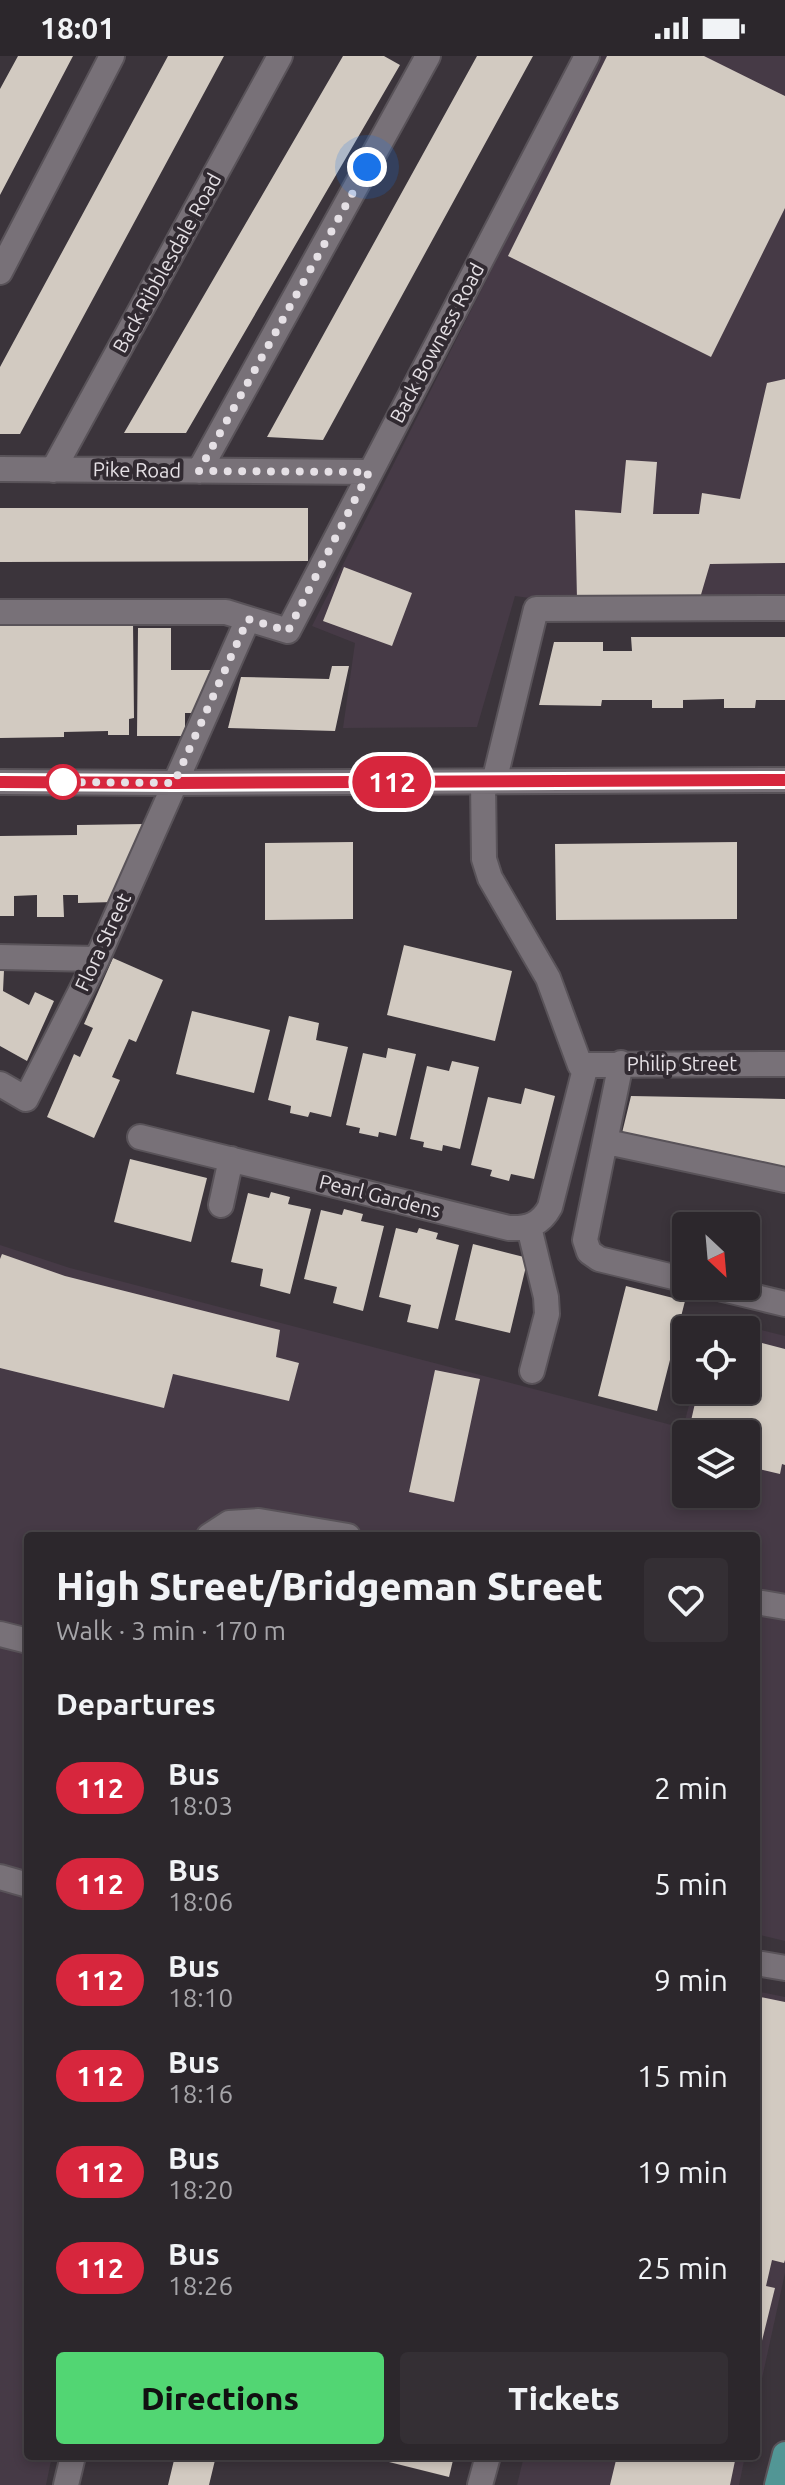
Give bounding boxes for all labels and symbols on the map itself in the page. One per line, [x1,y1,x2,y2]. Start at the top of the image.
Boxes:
your location [347,147,387,187]
street label: Back Ribblesdale Road [108,169,225,356]
street label: Back Bowness Road [385,259,488,426]
street label: Pike Road [93,457,181,482]
line badge: 112 [346,756,438,808]
unlabelled marker [46,765,80,799]
street label: Flora Street [70,889,135,995]
street label: Philip Street [627,1052,737,1075]
street label: Pearl Gardens [317,1169,443,1222]
north arrow [672,1212,760,1300]

